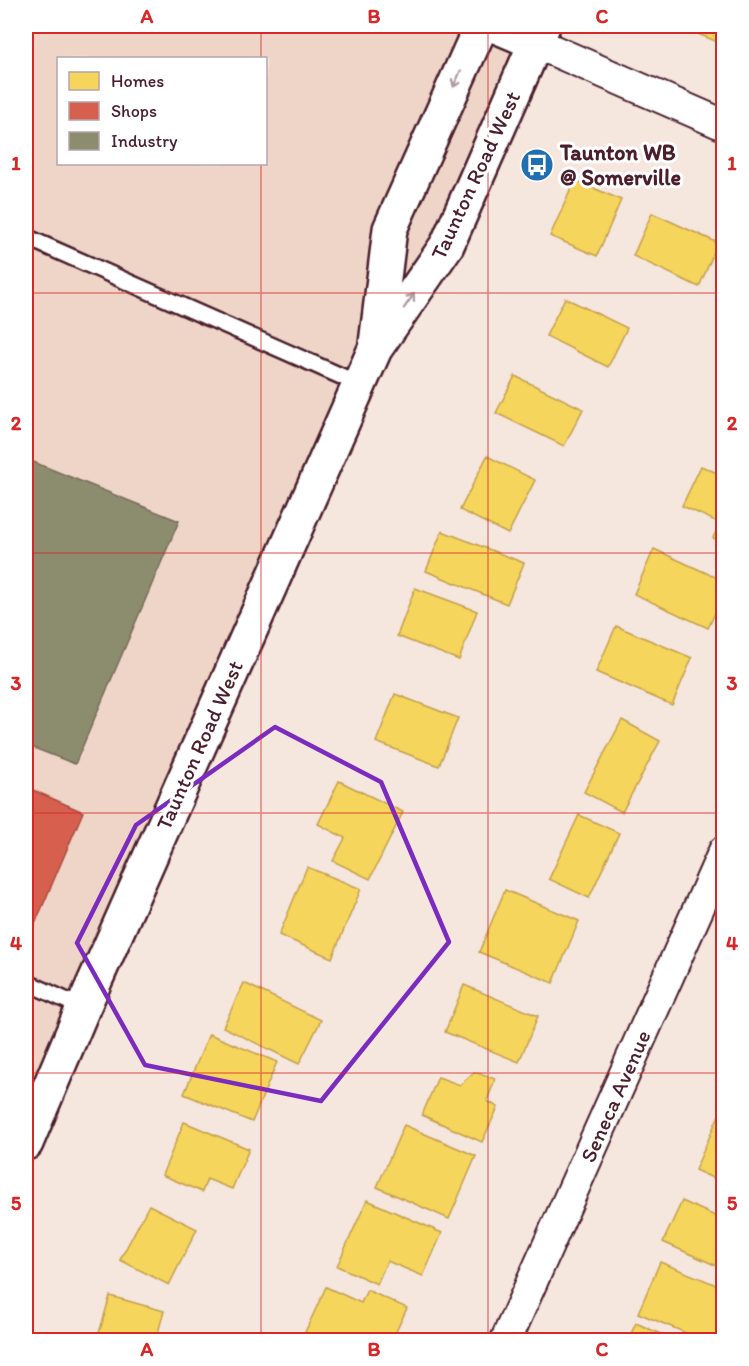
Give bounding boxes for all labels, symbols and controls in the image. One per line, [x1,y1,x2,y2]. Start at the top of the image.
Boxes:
text: A [140,4,154,28]
text: B [368,4,381,28]
text: C [596,4,609,28]
legend [57,57,267,165]
text: Homes [111,70,164,92]
one-way arrow [451,70,462,88]
street label: Taunton Road West [425,87,526,264]
text: Shops [111,100,157,122]
text: Industry [111,130,178,152]
place label: Taunton WB @ Somerville [559,139,681,191]
bus stop icon: Taunton WB @ Somerville [519,147,555,183]
text: 1 [11,151,21,175]
text: 1 [727,151,737,175]
one-way arrow [402,293,415,309]
text: 2 [11,411,22,435]
text: 2 [727,411,738,435]
street label: Taunton Road West [150,656,249,834]
text: 3 [11,671,22,695]
text: 3 [727,671,738,695]
text: 4 [10,931,22,955]
text: 4 [726,931,738,955]
street label: Seneca Avenue [574,1026,657,1167]
text: 5 [11,1191,22,1215]
text: 5 [727,1191,738,1215]
text: A [140,1337,154,1361]
text: B [368,1337,381,1361]
text: C [596,1337,609,1361]

